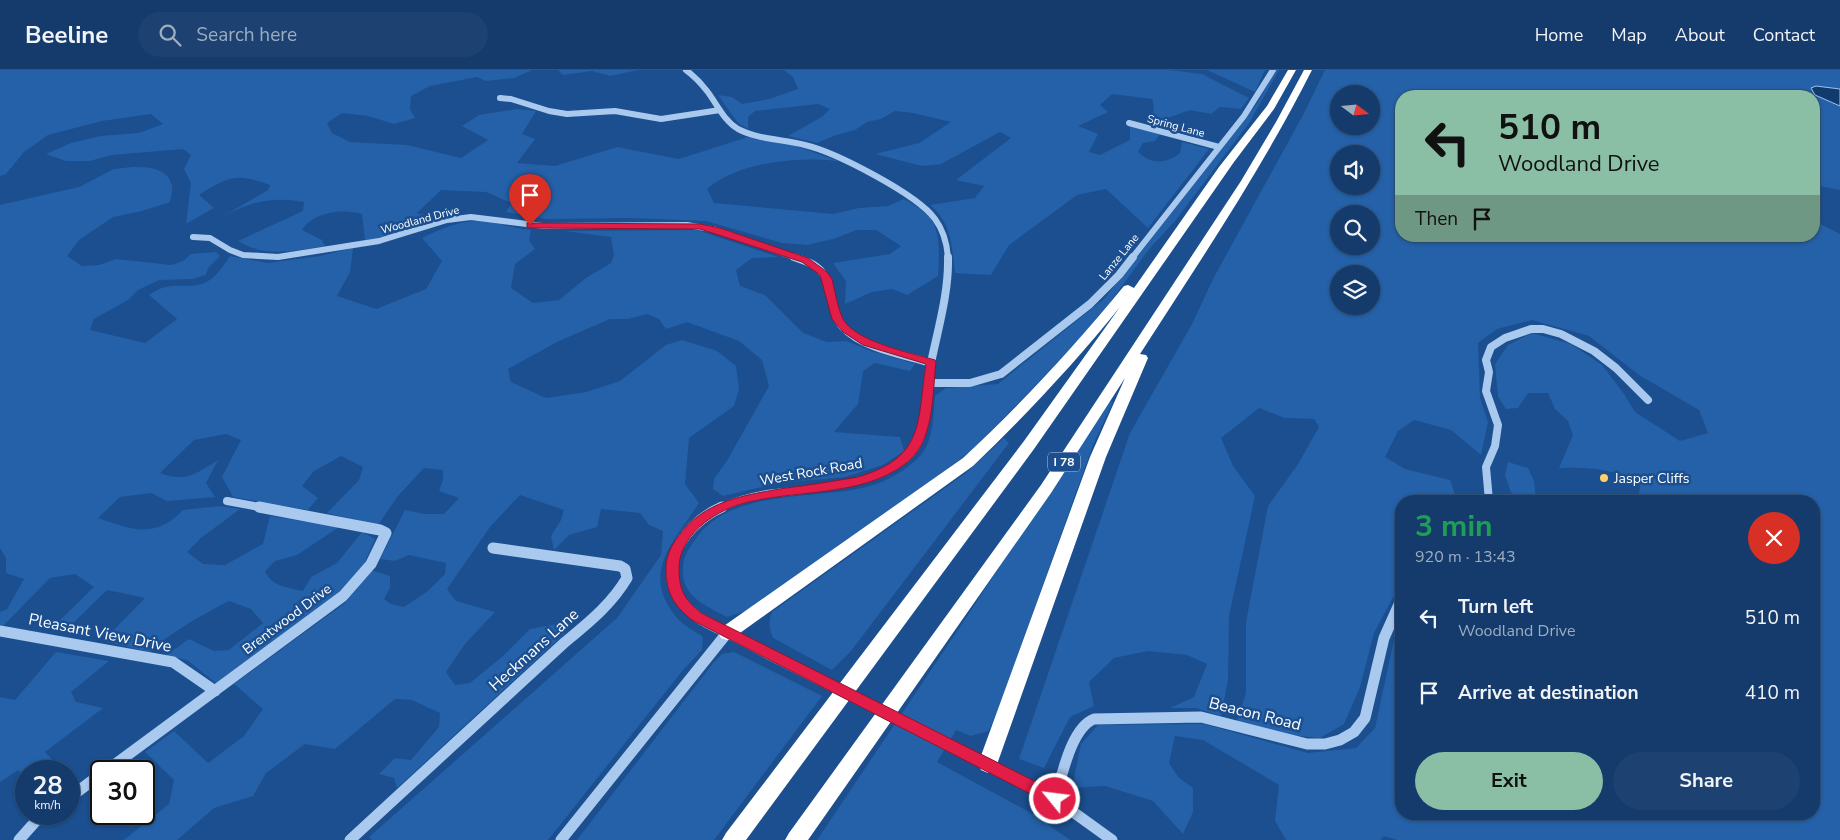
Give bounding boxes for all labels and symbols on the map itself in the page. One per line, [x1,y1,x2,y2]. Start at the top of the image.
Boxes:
north arrow [1330,85,1380,135]
street label: Spring Lane [1146,111,1207,141]
pin [509,174,551,225]
street label: Woodland Drive [379,202,461,238]
street label: Lanze Lane [1096,231,1142,283]
road number: I 78 [1048,452,1080,472]
street label: West Rock Road [758,454,864,490]
place label: Jasper Cliffs [1613,469,1690,488]
marker: Jasper Cliffs [1598,472,1610,484]
street label: Brentwood Drive [239,579,335,659]
street label: Heckmans Lane [484,604,584,696]
street label: Pleasant View Drive [27,608,173,658]
street label: Beacon Road [1207,692,1303,736]
speed limit sign: 30 [90,760,155,825]
position arrow [1028,772,1080,824]

